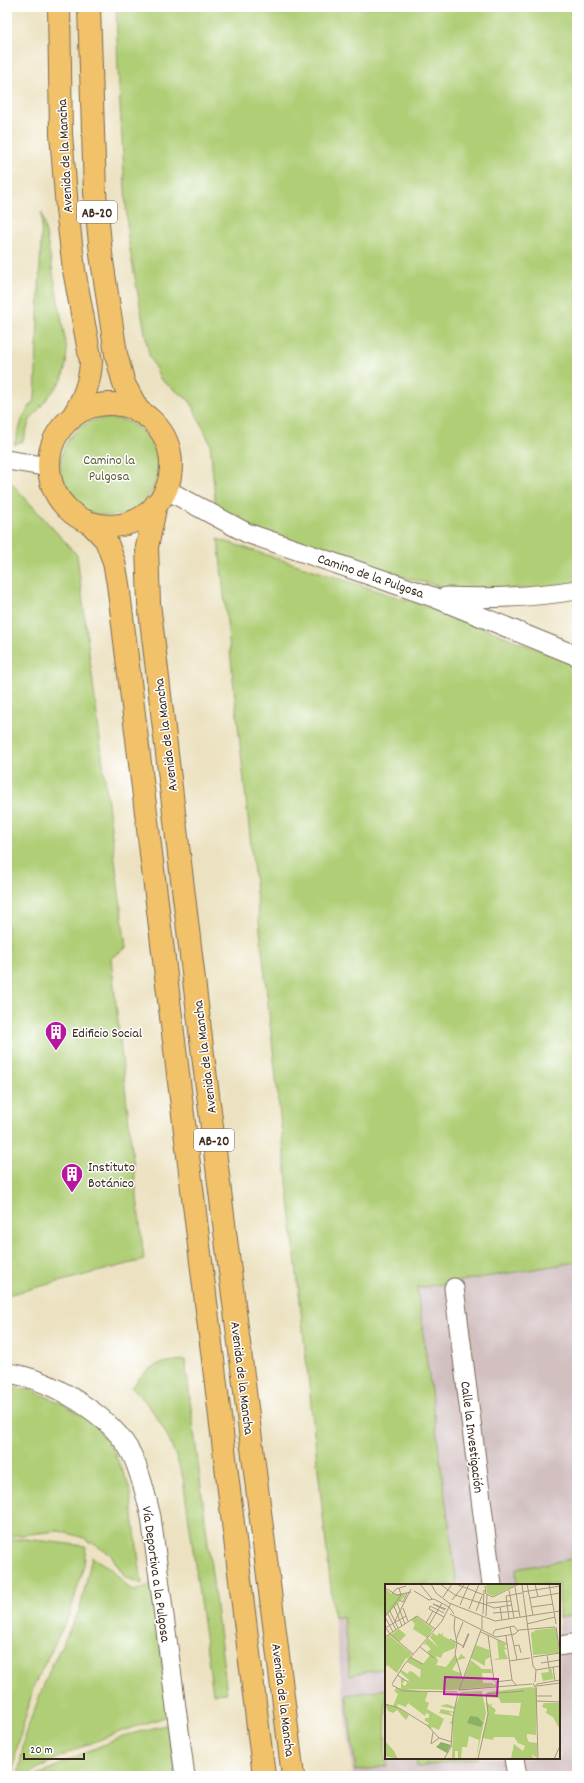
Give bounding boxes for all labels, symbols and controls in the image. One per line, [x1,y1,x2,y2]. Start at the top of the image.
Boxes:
street label: Avenida de la Mancha [53,98,79,213]
road number: AB-20 [77,201,117,223]
park label: Camino la Pulgosa [83,451,135,487]
street label: Camino de la Pulgosa [315,549,427,605]
street label: Avenida de la Mancha [150,677,184,792]
street label: Avenida de la Mancha [189,999,223,1114]
building icon: Edificio Social [43,1019,69,1052]
place label: Edificio Social [72,1024,143,1044]
road number: AB-20 [194,1129,234,1151]
place label: Instituto Botánico [88,1158,135,1194]
building icon: Instituto Botánico [59,1161,85,1194]
street label: Avenida de la Mancha [224,1321,258,1436]
street label: Calle la Investigación [454,1380,488,1494]
street label: Vía Deportiva a la Pulgosa [136,1505,175,1644]
inset map [385,1584,560,1759]
street label: Avenida de la Mancha [265,1643,299,1758]
scale bar [24,1735,84,1761]
text: 20 m [30,1742,53,1759]

